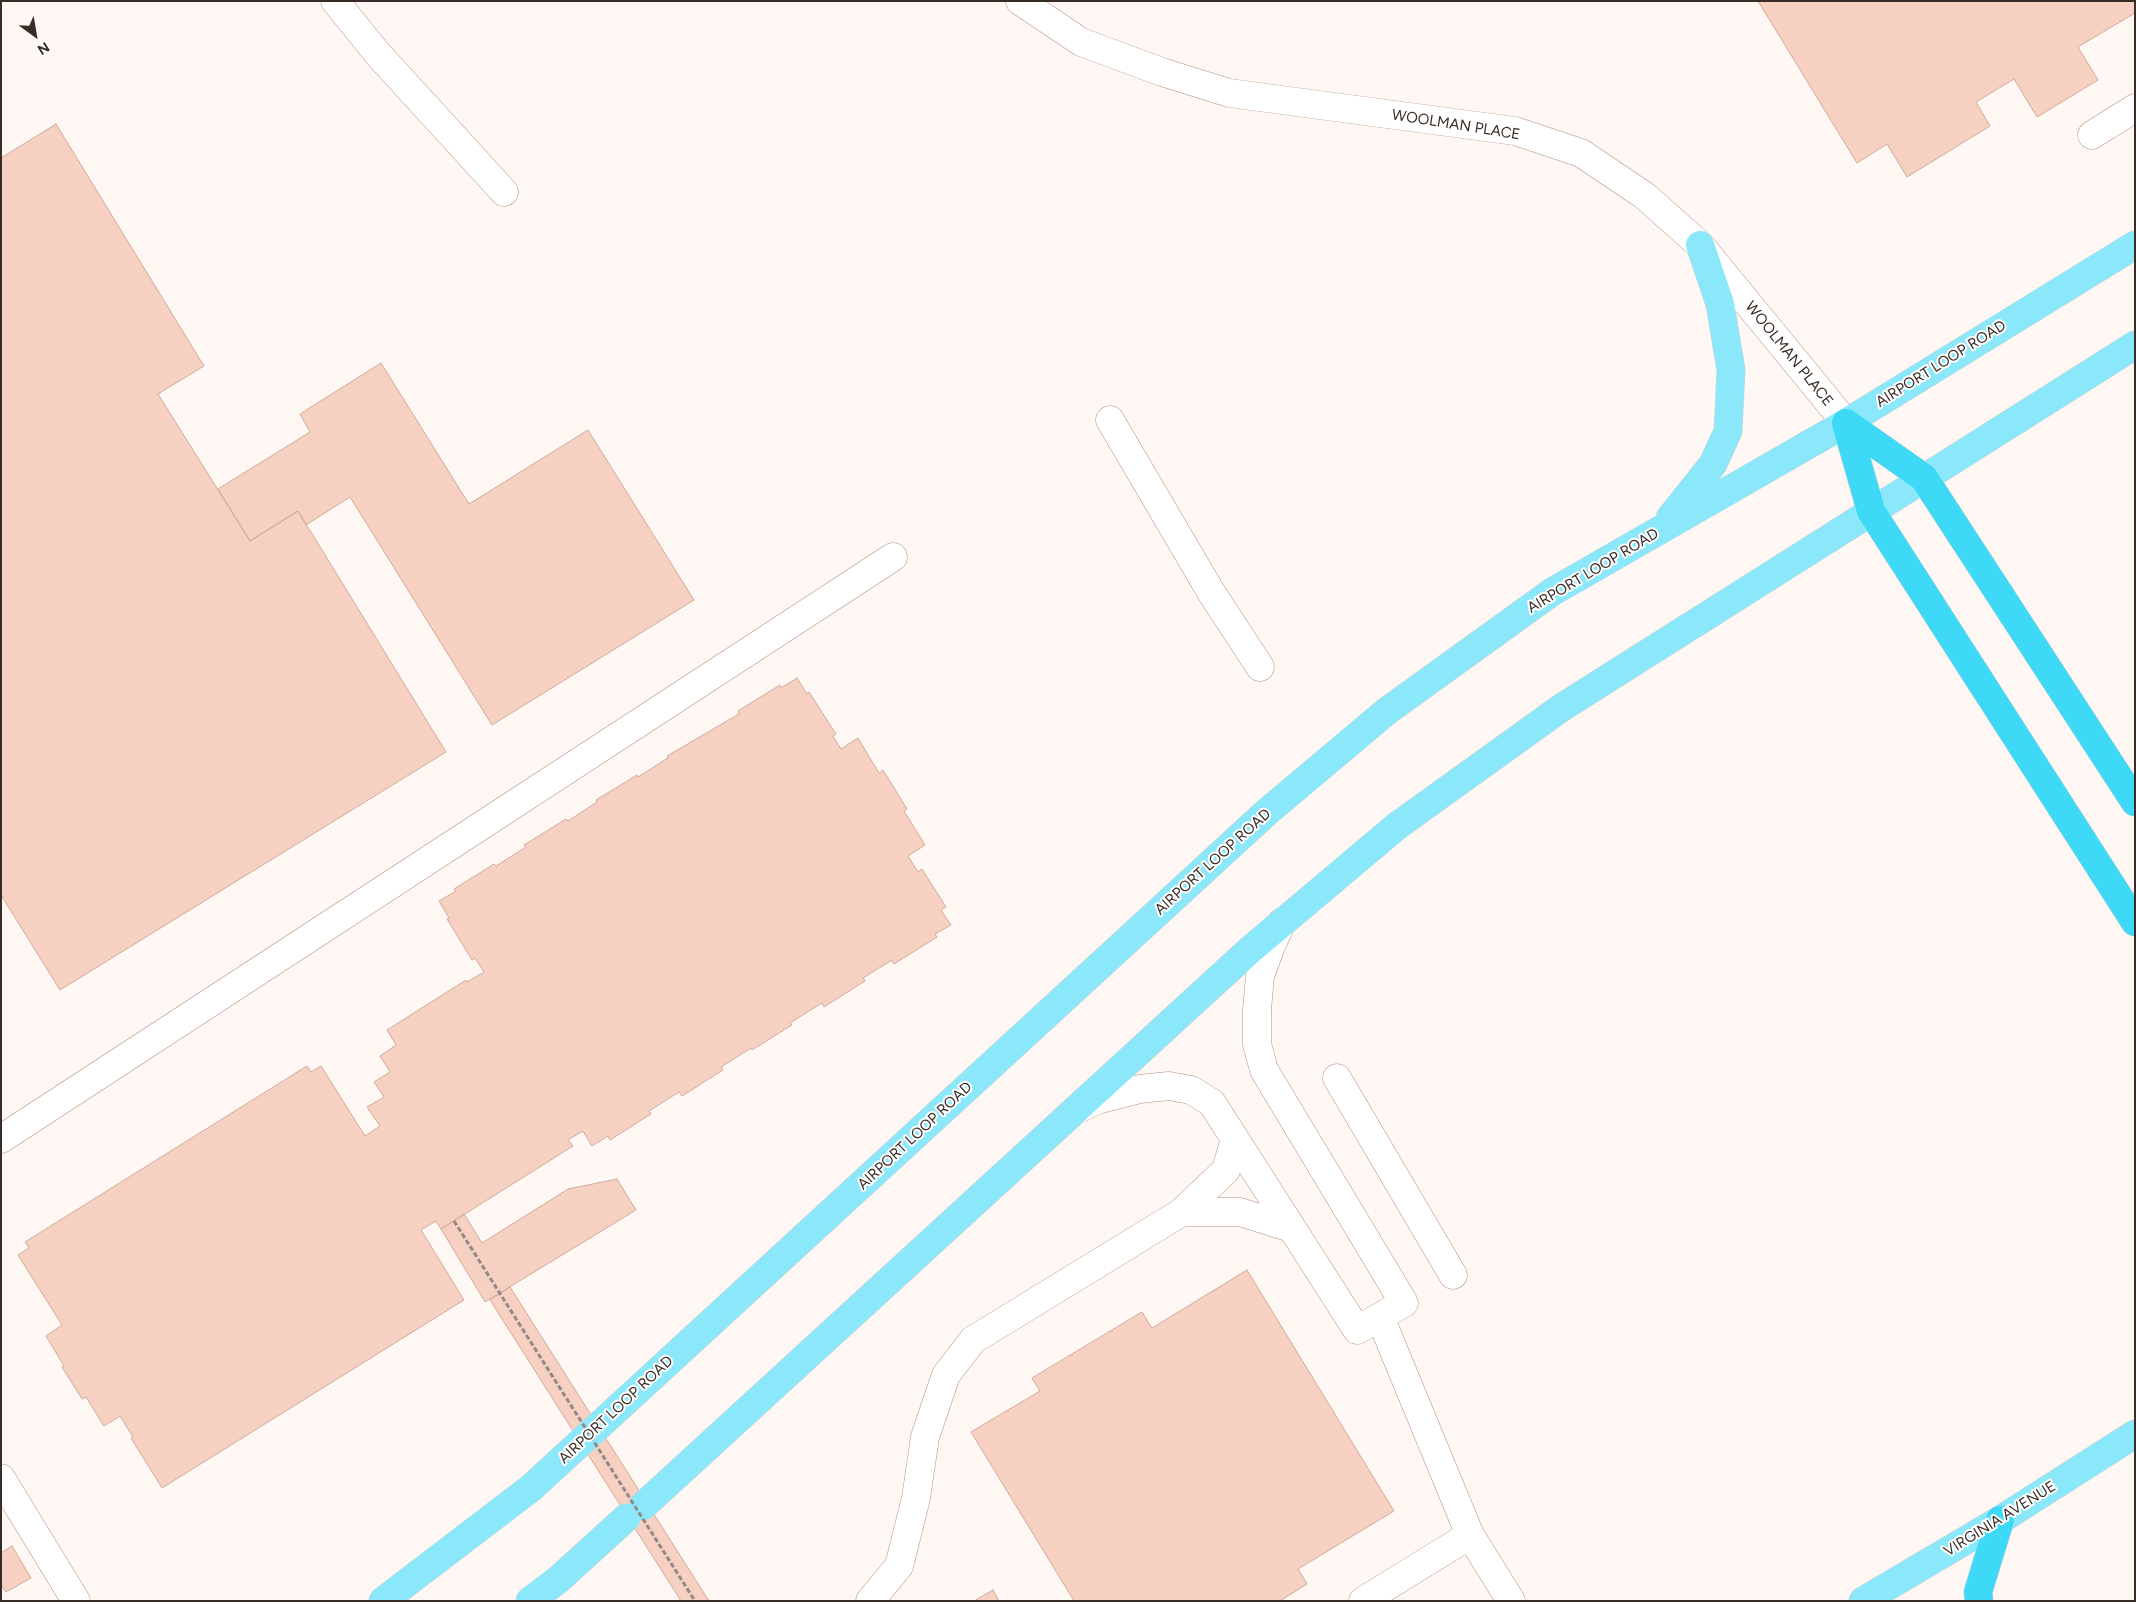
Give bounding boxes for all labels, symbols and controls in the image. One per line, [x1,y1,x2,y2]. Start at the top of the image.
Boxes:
north arrow [10,10,60,60]
text: N [34,38,52,58]
street label: WOOLMAN PLACE [1391,106,1521,144]
street label: WOOLMAN PLACE [1741,298,1837,410]
street label: AIRPORT LOOP ROAD [1873,317,2009,411]
street label: AIRPORT LOOP ROAD [1524,525,1662,617]
street label: AIRPORT LOOP ROAD [1151,805,1275,919]
street label: AIRPORT LOOP ROAD [854,1078,976,1194]
street label: AIRPORT LOOP ROAD [555,1352,677,1468]
street label: VIRGINIA AVENUE [1941,1477,2059,1561]

